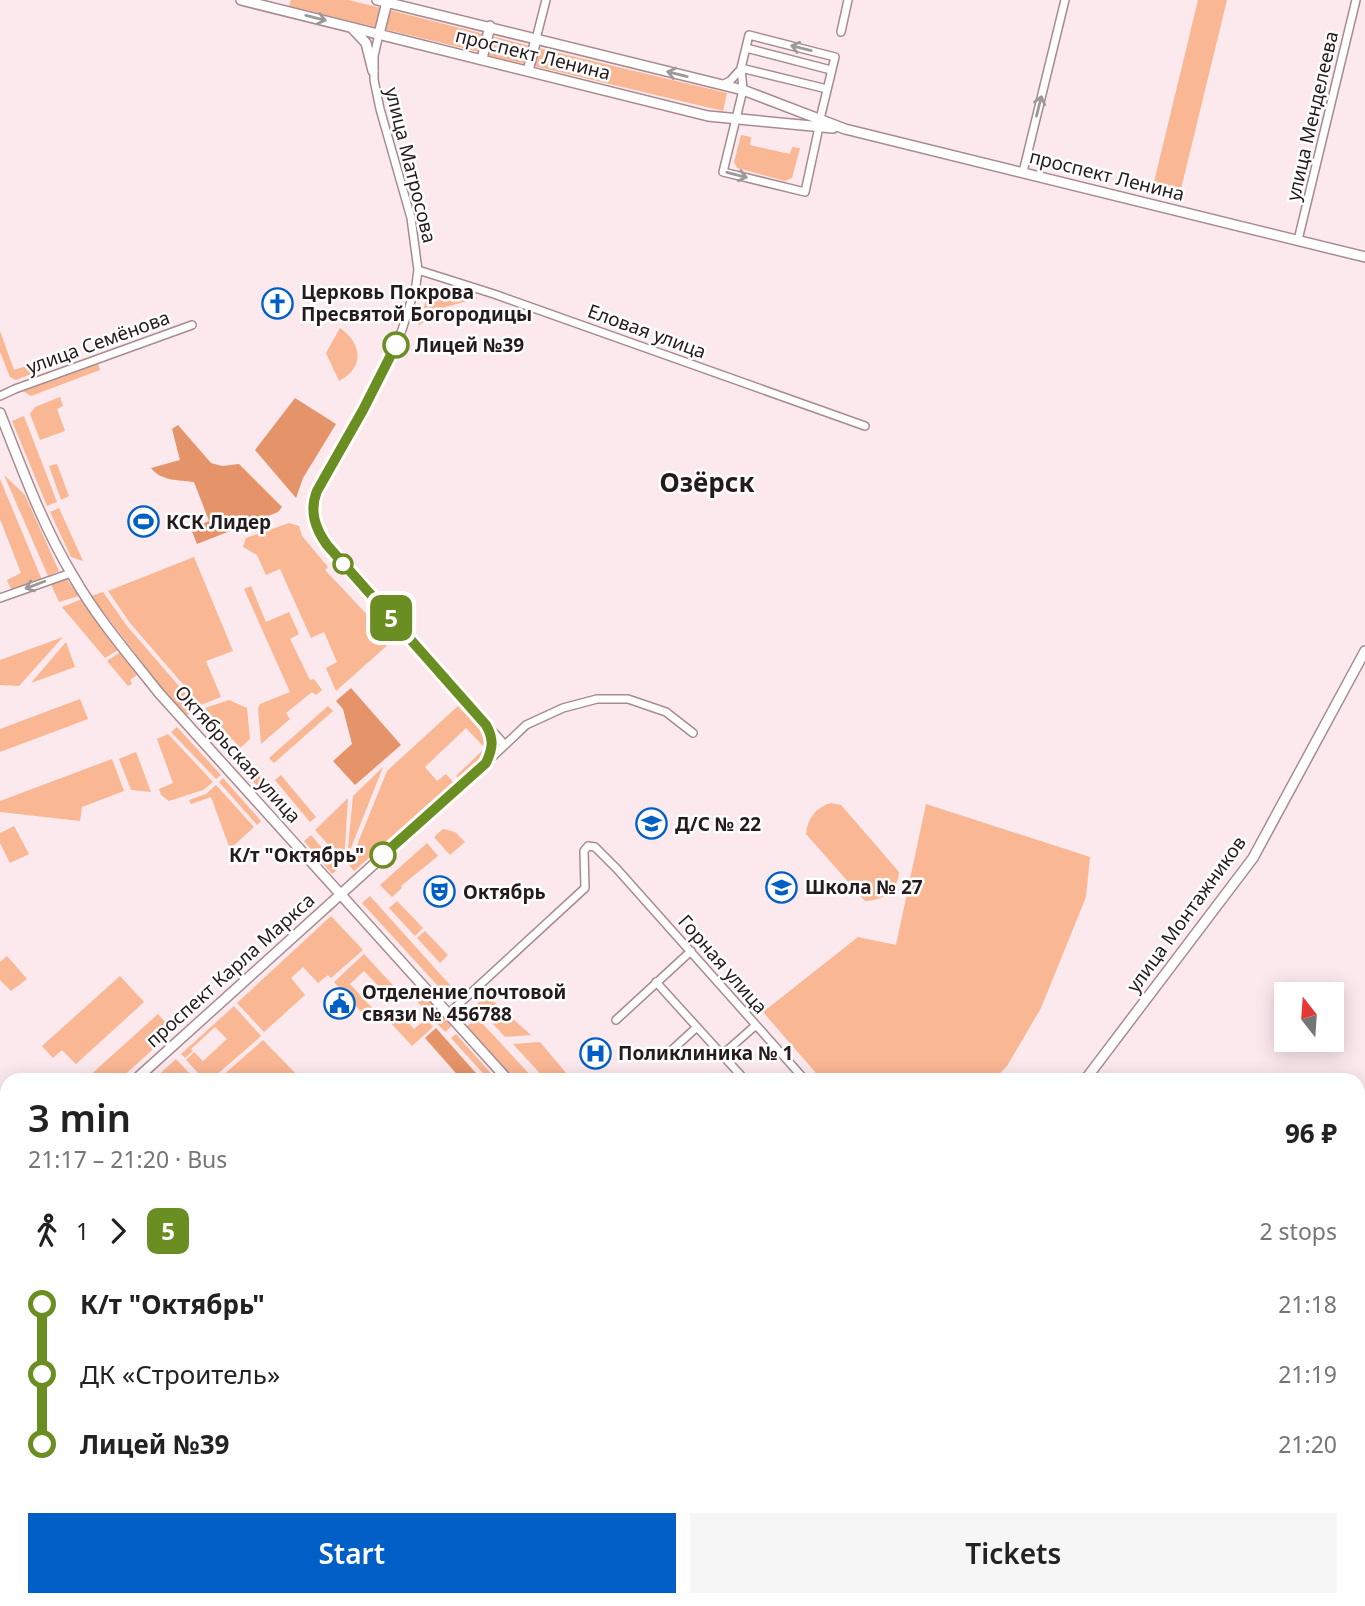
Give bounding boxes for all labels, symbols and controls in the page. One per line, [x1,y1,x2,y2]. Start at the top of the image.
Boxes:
one-way arrow [304,12,327,25]
street label: проспект Ленина [453,22,613,86]
street label: улица Менделеева [1280,29,1344,203]
one-way arrow [790,41,813,54]
one-way arrow [666,67,689,80]
street label: улица Матросова [379,84,443,246]
one-way arrow [1033,95,1046,117]
street label: проспект Ленина [1027,143,1187,207]
one-way arrow [725,169,748,182]
place label: Церковь Покрова Пресвятой Богородицы [301,279,532,327]
church icon: Церковь Покрова Пресвятой Богородицы [261,286,295,320]
street label: Еловая улица [584,298,710,364]
street label: улица Семёнова [23,304,173,380]
marker: Лицей №39 [383,332,409,358]
place label: Лицей №39 [415,332,524,358]
district label: Озёрск [660,464,754,500]
sports icon: КСК Лидер [126,505,160,539]
place label: КСК Лидер [166,509,271,535]
unlabelled marker [333,554,353,574]
one-way arrow [25,579,46,592]
line badge: 5 [368,595,414,641]
text: 5 [384,601,398,634]
street label: Октябрьская улица [169,680,307,828]
school or university icon: Д/С № 22 [635,807,669,841]
place label: Д/С № 22 [675,811,761,837]
street label: улица Монтажников [1120,830,1252,998]
place label: К/т "Октябрь" [229,842,364,868]
marker: К/т "Октябрь" [370,842,396,868]
school or university icon: Школа № 27 [765,870,799,904]
place label: Школа № 27 [805,874,923,900]
theatre icon: Октябрь [423,875,457,909]
place label: Октябрь [463,879,546,905]
street label: проспект Карла Маркса [140,887,320,1053]
street label: Горная улица [673,909,773,1019]
place label: Отделение почтовой связи № 456788 [362,979,566,1027]
north arrow [1274,982,1344,1052]
map controls [1274,982,1344,1052]
public building icon: Отделение почтовой связи № 456788 [322,986,356,1020]
hospital icon: Поликлиника № 1 [578,1036,612,1070]
place label: Поликлиника № 1 [618,1040,793,1066]
text: 3 min [28,1091,131,1143]
text: 96 ₽ [1285,1115,1337,1151]
text: 21:17 – 21:20 · Bus [28,1143,227,1175]
icon: walk [28,1212,66,1250]
icon: forward [99,1212,137,1250]
text: 5 [161,1214,175,1247]
text: 1 [76,1215,89,1247]
text: 2 stops [1259,1215,1337,1247]
text: К/т "Октябрь" [80,1286,265,1322]
text: 21:18 [1278,1288,1337,1320]
text: ДК «Строитель» [80,1356,280,1392]
text: 21:19 [1278,1358,1337,1390]
text: Лицей №39 [80,1426,229,1462]
text: 21:20 [1278,1428,1337,1460]
button: Start [28,1513,676,1593]
button: Tickets [690,1513,1337,1593]

